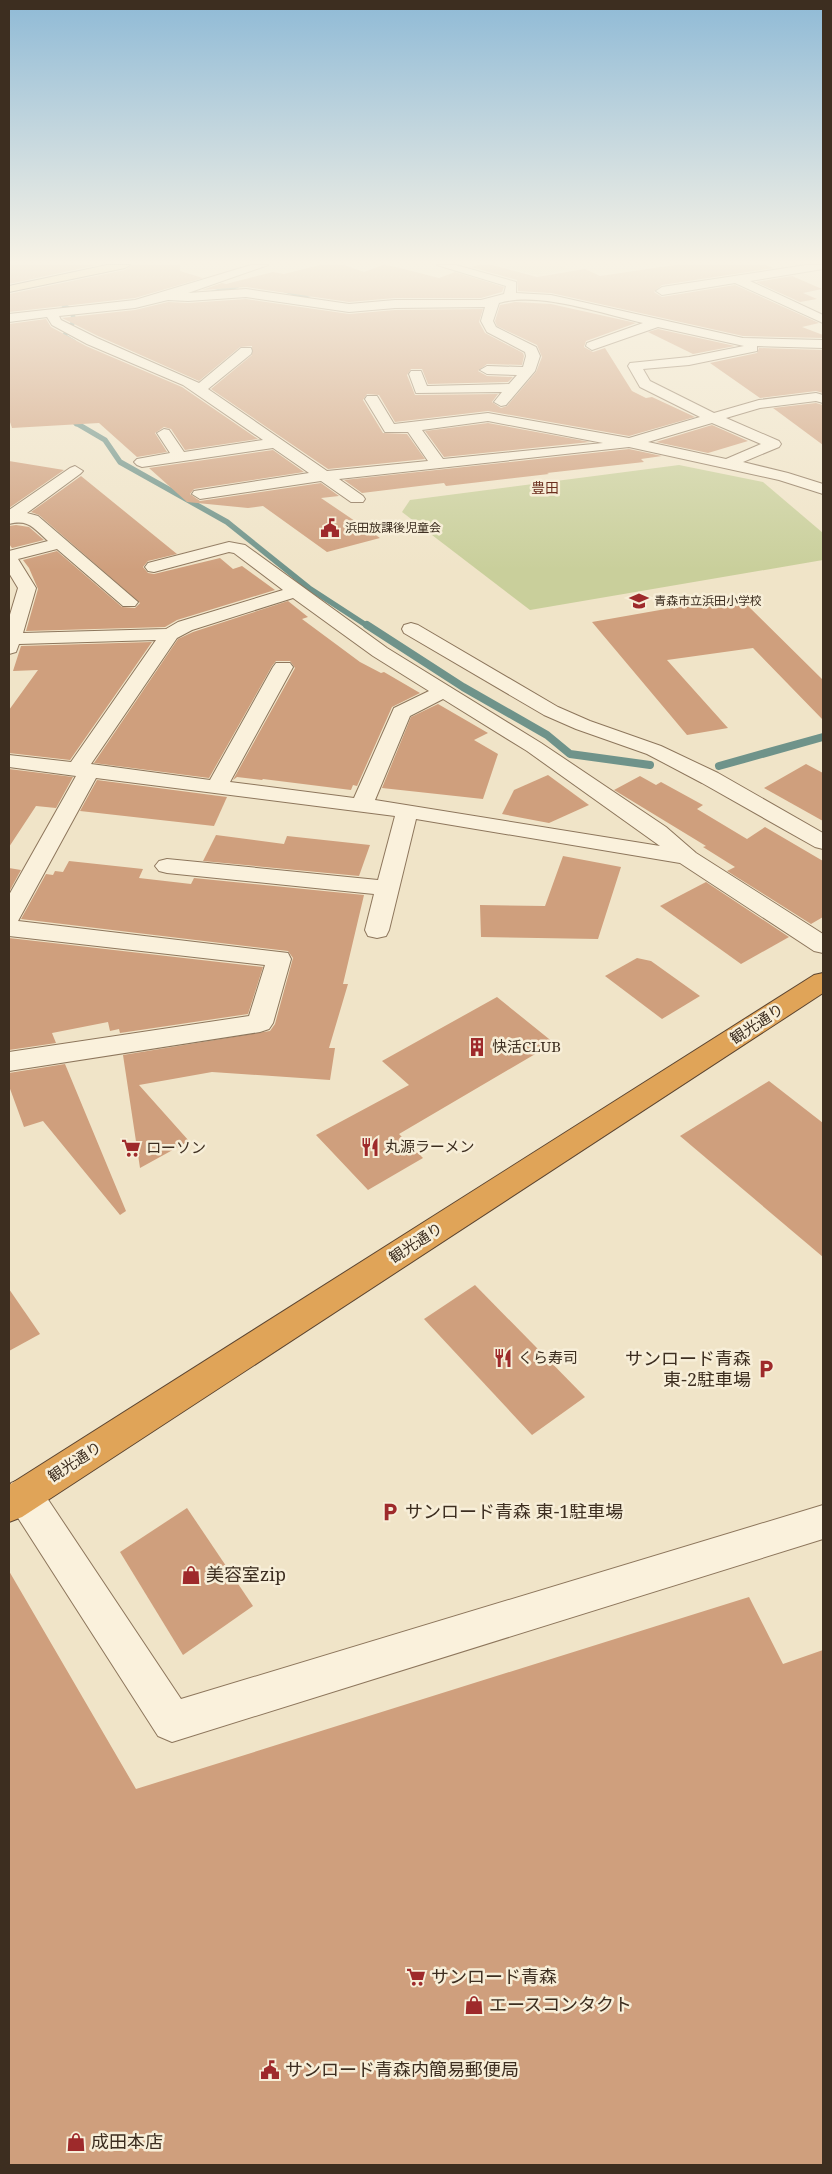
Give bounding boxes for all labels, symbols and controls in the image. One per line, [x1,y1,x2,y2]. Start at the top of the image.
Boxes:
district label: 豊田 [531,478,559,497]
public building icon: 浜田放課後児童会 [319,517,341,539]
place label: 浜田放課後児童会 [345,519,441,536]
school or university icon: 青森市立浜田小学校 [628,590,650,612]
place label: 青森市立浜田小学校 [654,592,762,609]
street label: 観光通り [726,998,787,1048]
building icon: 快活CLUB [466,1036,488,1058]
place label: 快活CLUB [492,1036,561,1056]
restaurant icon: 丸源ラーメン [359,1136,381,1158]
place label: 丸源ラーメン [385,1136,474,1156]
supermarket icon: ローソン [120,1137,142,1159]
place label: ローソン [146,1137,206,1157]
street label: 観光通り [385,1217,446,1267]
place label: サンロード青森 東-2駐車場 [625,1346,751,1391]
restaurant icon: くら寿司 [492,1347,514,1369]
place label: くら寿司 [518,1347,578,1367]
parking icon: サンロード青森 東-2駐車場 [755,1358,777,1380]
street label: 観光通り [44,1436,105,1486]
place label: サンロード青森 東-1駐車場 [405,1499,623,1523]
parking icon: サンロード青森 東-1駐車場 [379,1501,401,1523]
place label: 美容室zip [206,1562,286,1586]
shop icon: 美容室zip [180,1564,202,1586]
place label: サンロード青森 [431,1964,557,1988]
supermarket icon: サンロード青森 [405,1966,427,1988]
place label: エースコンタクト [489,1992,632,2016]
shop icon: エースコンタクト [463,1994,485,2016]
place label: サンロード青森内簡易郵便局 [285,2057,519,2081]
public building icon: サンロード青森内簡易郵便局 [259,2059,281,2081]
place label: 成田本店 [91,2129,163,2153]
shop icon: 成田本店 [65,2131,87,2153]

